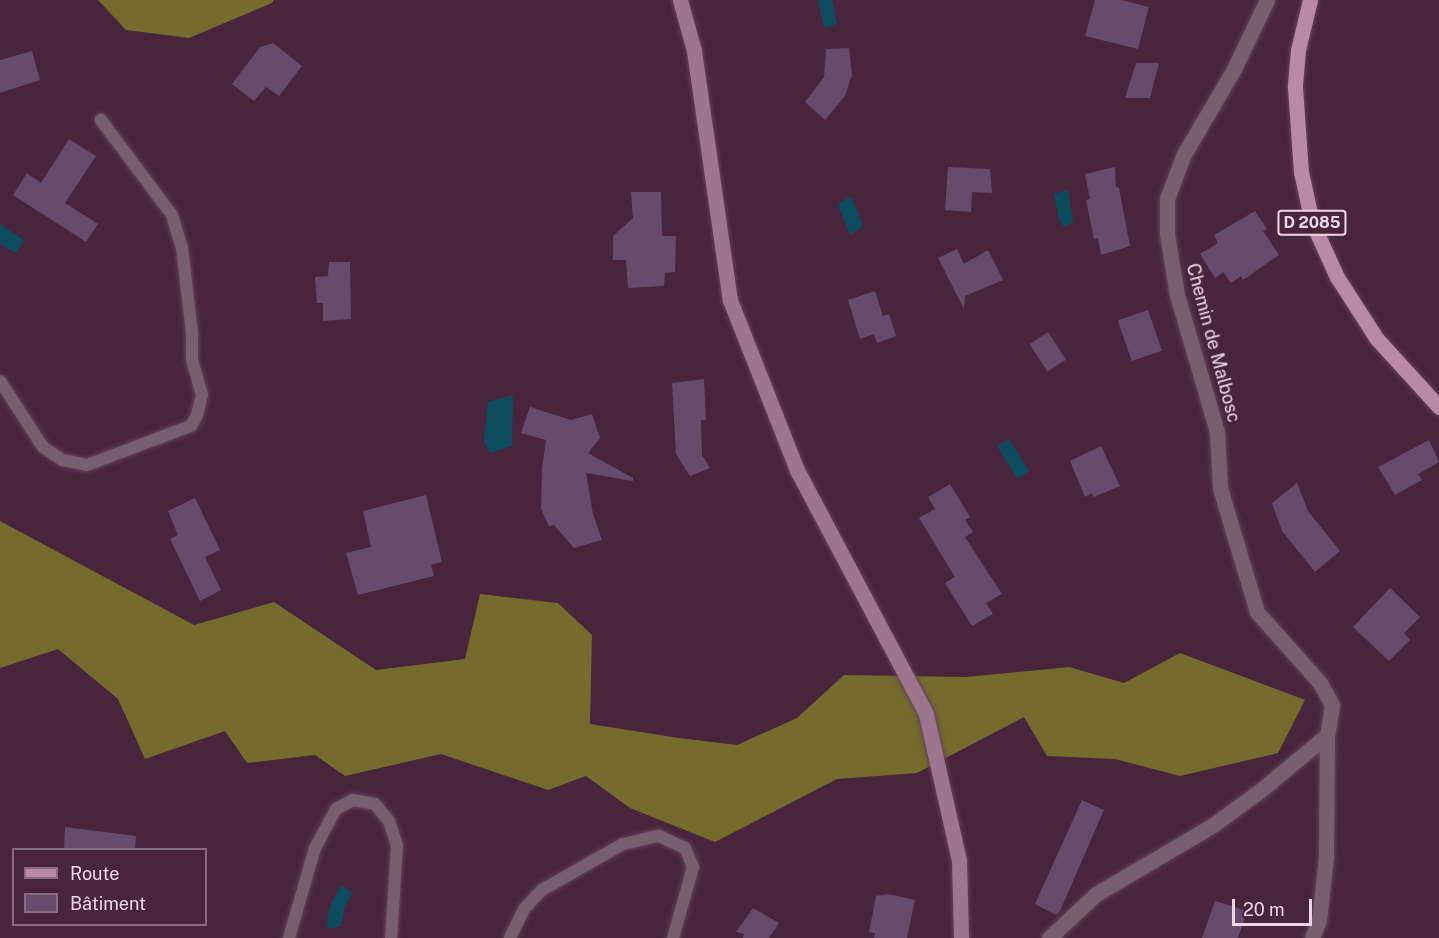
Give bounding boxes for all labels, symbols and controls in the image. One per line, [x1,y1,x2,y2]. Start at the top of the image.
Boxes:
road number: D 2085 [1276,210,1348,236]
street label: Chemin de Malbosc [1181,261,1245,425]
legend [12,848,207,926]
text: Route [70,863,119,884]
scale bar [1235,887,1314,925]
text: Bâtiment [70,893,146,914]
text: 20 m [1243,899,1285,920]

